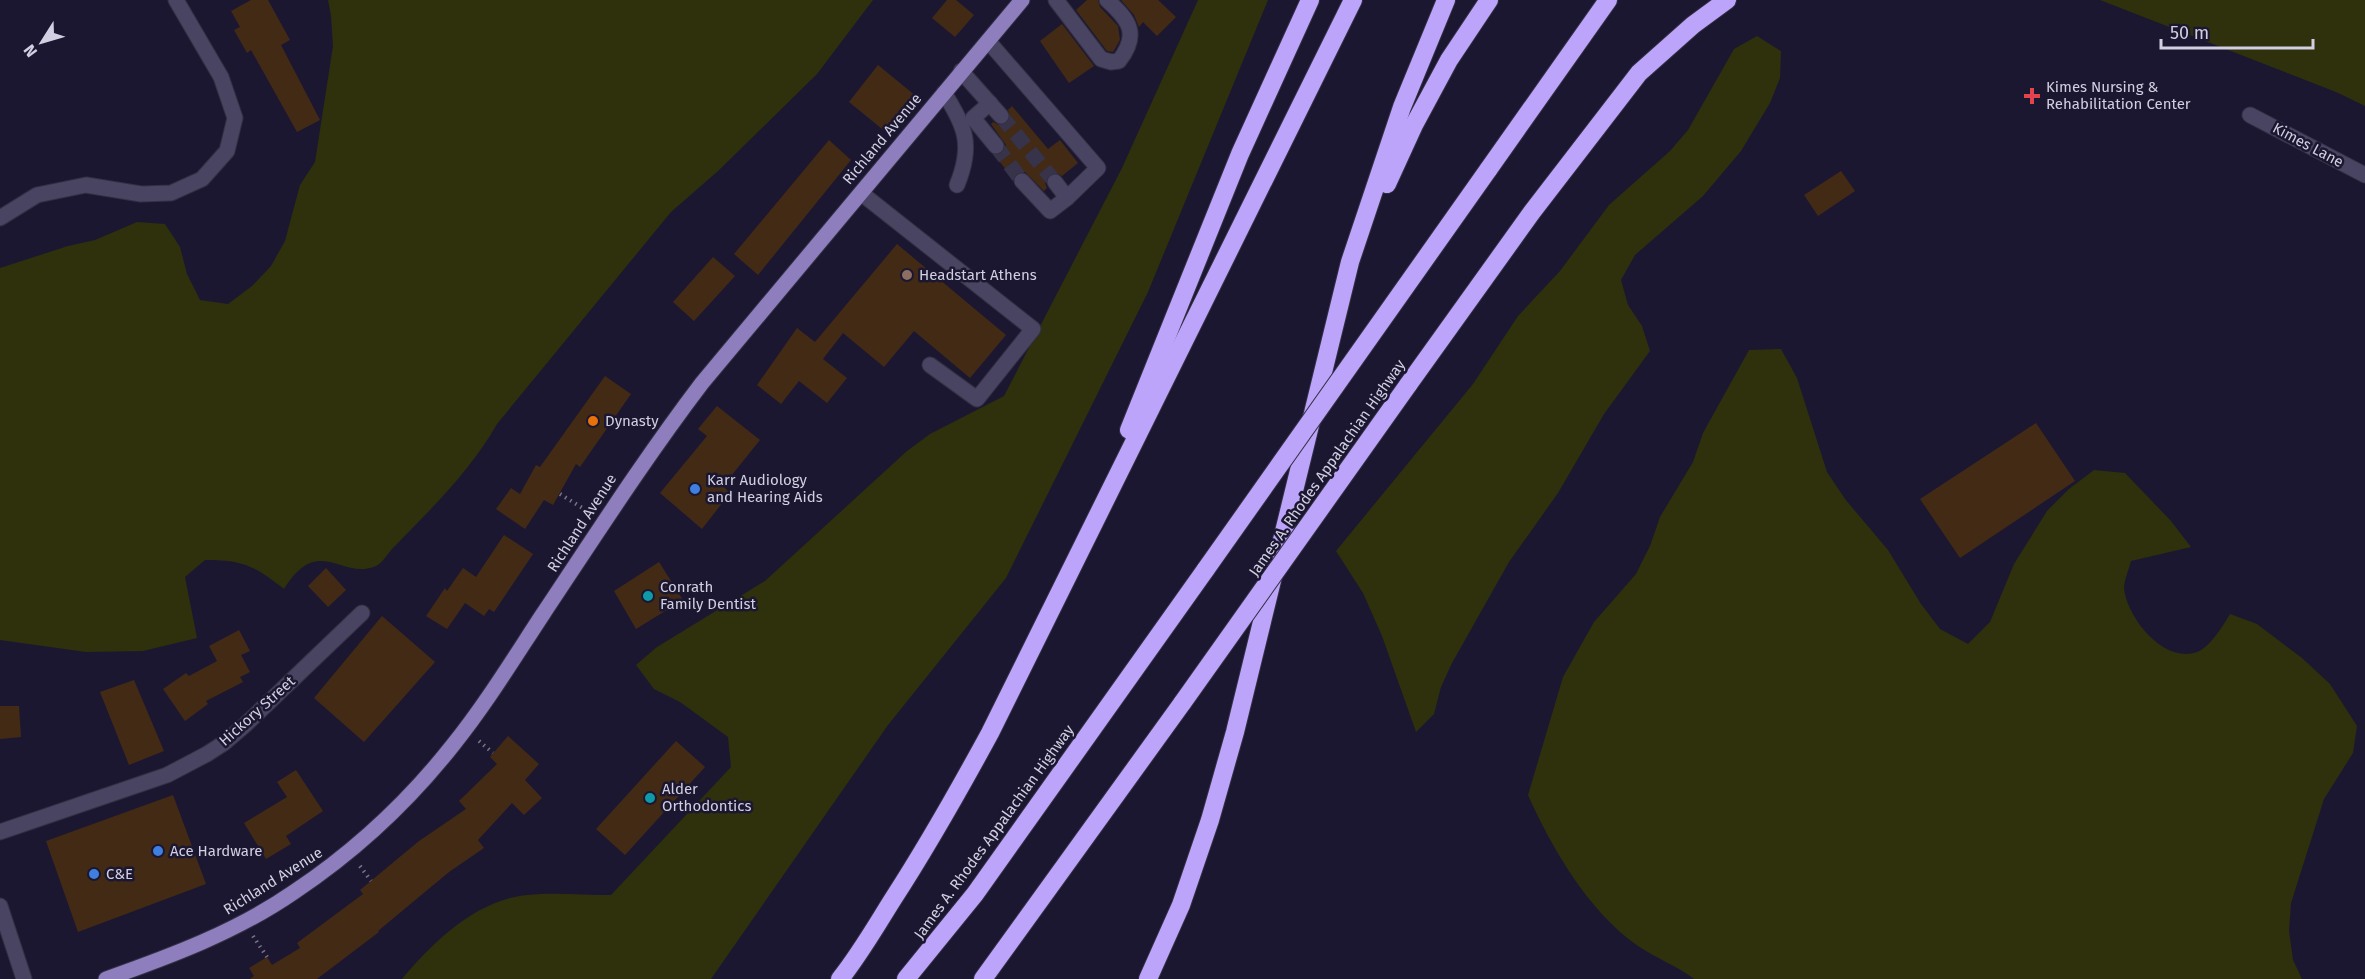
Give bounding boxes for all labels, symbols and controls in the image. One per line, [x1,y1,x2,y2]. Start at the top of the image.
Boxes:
north arrow [12,12,72,72]
scale bar [2161,12,2312,50]
text: 50 m [2170,22,2209,44]
text: N [20,41,41,61]
place label: Kimes Nursing & Rehabilitation Center [2046,78,2191,113]
marker: Kimes Nursing & Rehabilitation Center [2023,87,2041,105]
street label: Richland Avenue [839,90,925,188]
street label: Kimes Lane [2270,119,2346,171]
place label: Headstart Athens [919,266,1037,284]
marker: Headstart Athens [900,268,914,282]
street label: James A. Rhodes Appalachian Highway [1245,356,1409,580]
place label: Dynasty [605,412,659,430]
marker: Dynasty [586,414,600,428]
street label: Richland Avenue [544,471,620,575]
place label: Karr Audiology and Hearing Aids [707,471,823,506]
marker: Karr Audiology and Hearing Aids [688,482,702,496]
place label: Conrath Family Dentist [660,578,757,613]
marker: Conrath Family Dentist [641,589,655,603]
street label: Hickory Street [215,672,299,750]
street label: James A. Rhodes Appalachian Highway [910,721,1078,943]
place label: Alder Orthodontics [662,780,751,815]
marker: Alder Orthodontics [643,791,657,805]
place label: Ace Hardware [170,842,263,860]
street label: Richland Avenue [220,843,326,919]
marker: Ace Hardware [151,844,165,858]
place label: C&E [106,865,133,883]
marker: C&E [87,867,101,881]

